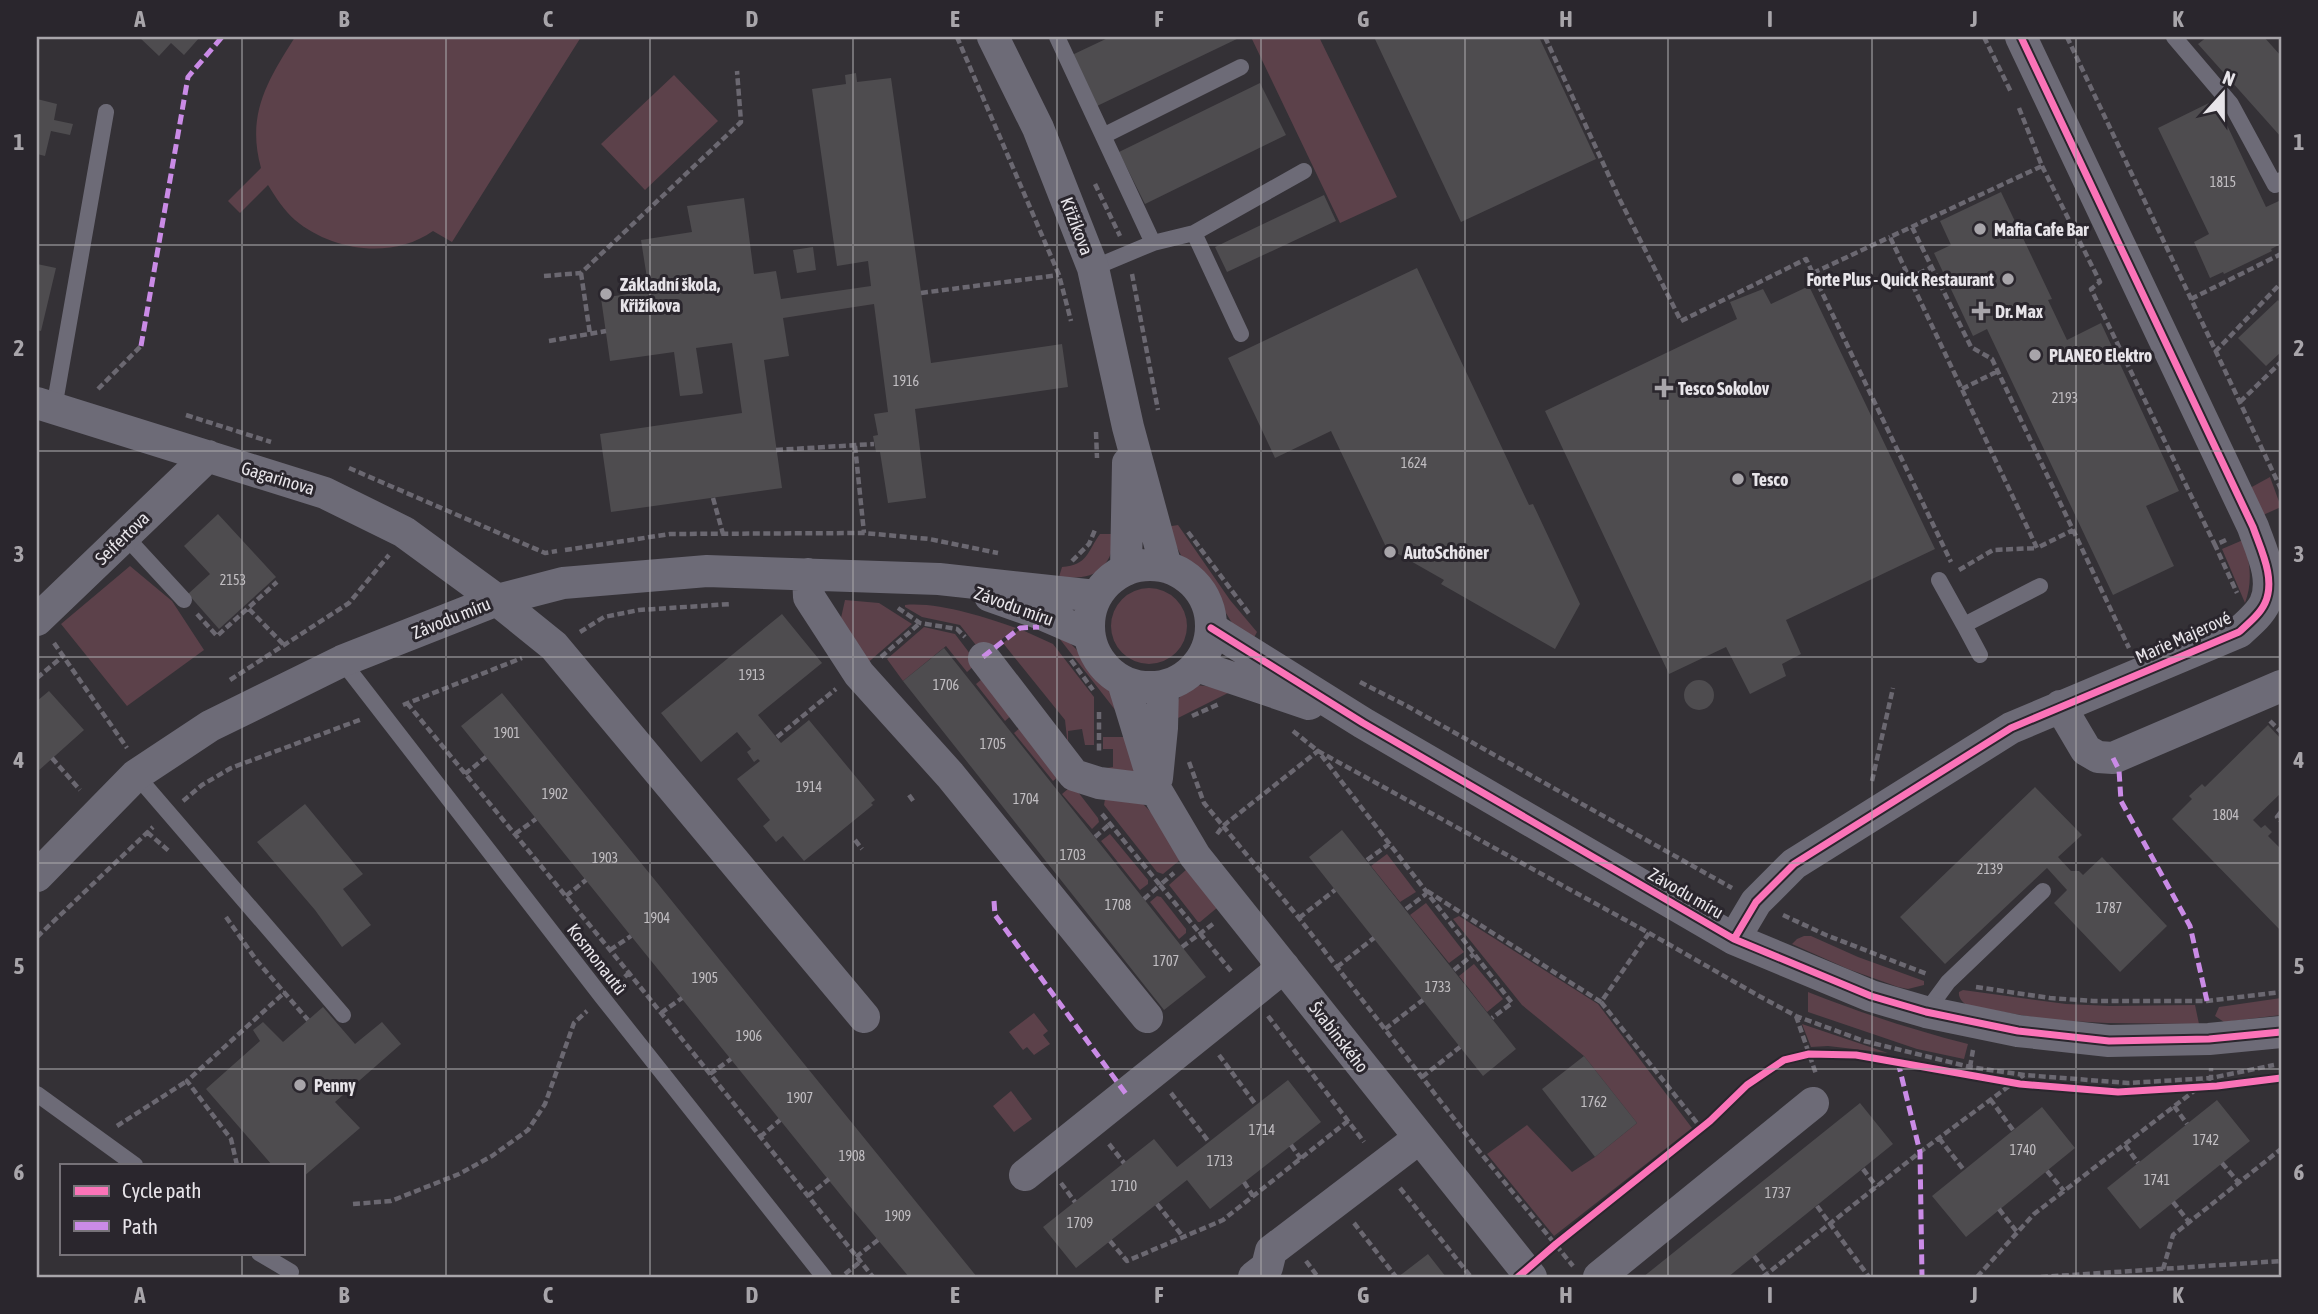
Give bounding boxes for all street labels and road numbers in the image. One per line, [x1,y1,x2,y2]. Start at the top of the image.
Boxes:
street label: Křižíkova [1056,194,1098,258]
street label: Gagarinova [239,457,317,499]
street label: Seifertova [91,507,153,569]
street label: Závodu míru [971,582,1057,630]
street label: Závodu míru [409,593,493,643]
street label: Marie Majerové [2132,607,2234,667]
street label: Závodu míru [1645,863,1727,923]
street label: Kosmonautů [563,919,631,999]
street label: Švabinského [1305,998,1373,1076]

